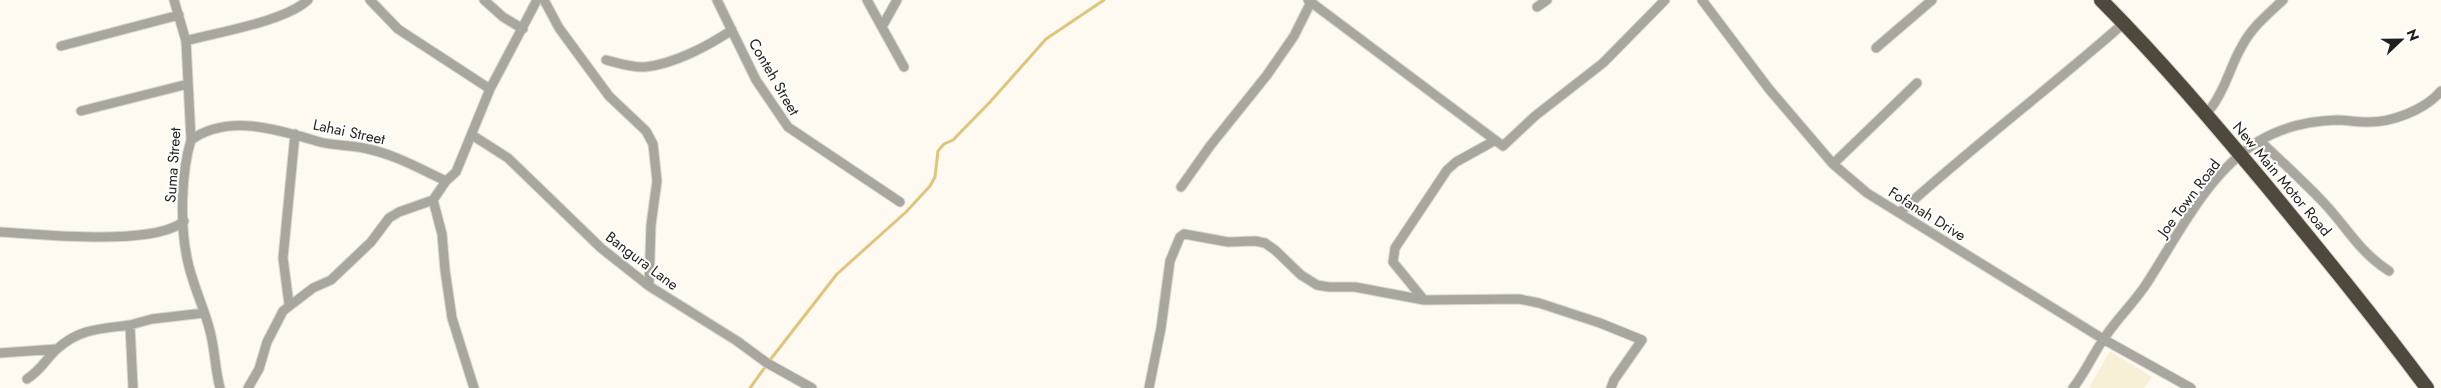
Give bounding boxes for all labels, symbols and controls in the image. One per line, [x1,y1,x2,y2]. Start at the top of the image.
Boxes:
north arrow [2376,15,2426,65]
text: N [2402,26,2424,44]
street label: Conteh Street [743,34,805,120]
street label: Lahai Street [311,114,387,150]
street label: New Main Motor Road [2227,117,2337,241]
street label: Suma Street [159,126,187,203]
street label: Joe Town Road [2151,154,2226,243]
street label: Fofanah Drive [1884,181,1970,247]
street label: Bangura Lane [601,226,683,296]

